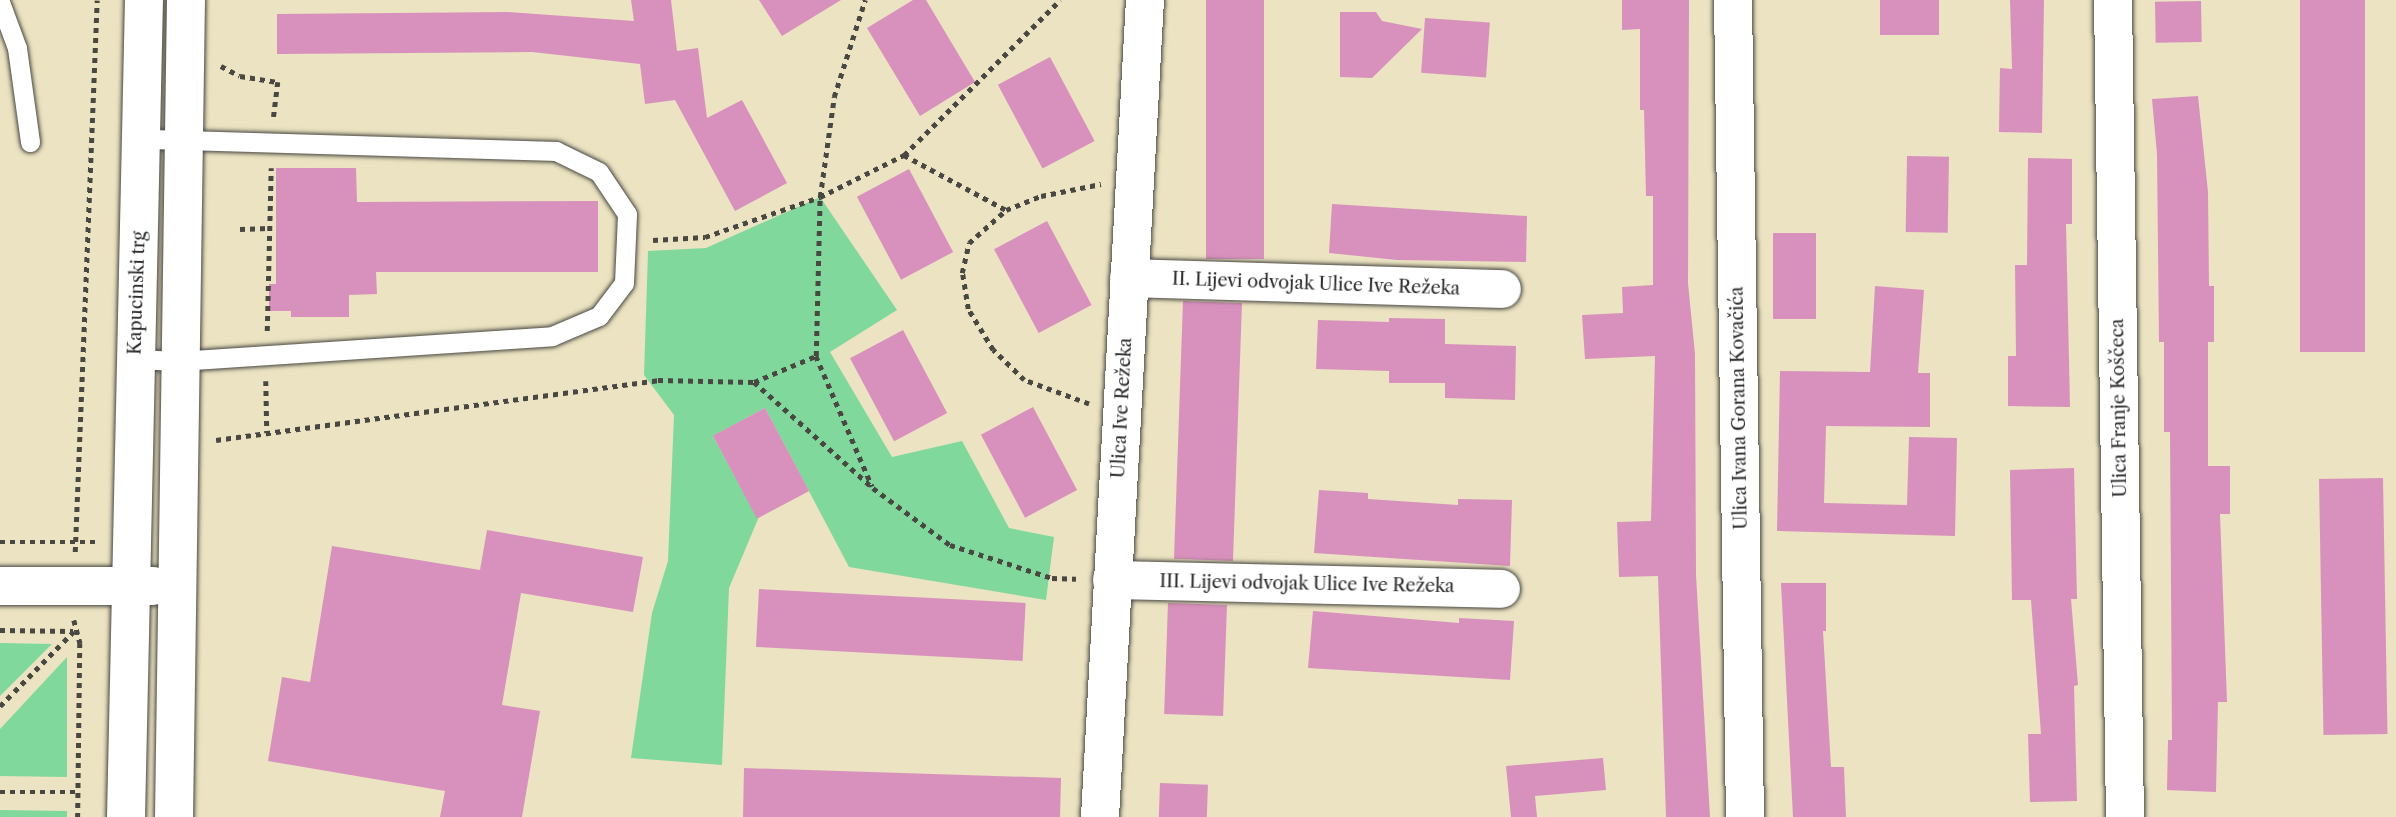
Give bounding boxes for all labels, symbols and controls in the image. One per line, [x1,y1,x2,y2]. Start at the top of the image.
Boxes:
street label: Kapucinski trg [124,231,150,355]
street label: II. Lijevi odvojak Ulice Ive Režeka [1171,268,1461,300]
street label: Ulica Ivana Gorana Kovačića [1726,286,1752,530]
street label: Ulica Franje Koščeca [2107,318,2131,498]
street label: Ulica Ive Režeka [1108,337,1136,479]
street label: III. Lijevi odvojak Ulice Ive Režeka [1159,571,1455,597]

